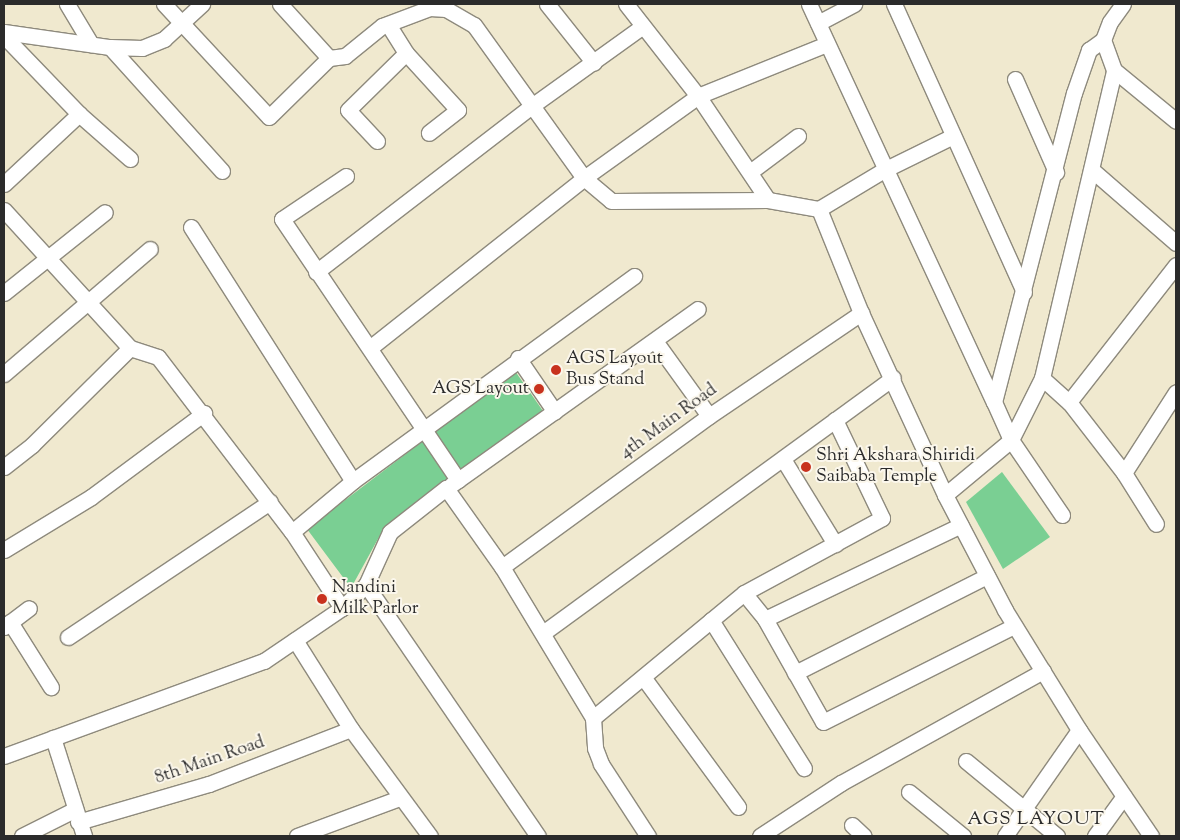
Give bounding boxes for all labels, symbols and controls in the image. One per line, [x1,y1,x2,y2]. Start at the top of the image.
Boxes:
place label: AGS Layout Bus Stand [566,349,663,392]
marker: AGS Layout Bus Stand [550,364,562,376]
place label: AGS Layout [432,378,529,400]
street label: 4th Main Road [616,380,722,464]
marker: AGS Layout [533,383,545,395]
place label: Shri Akshara Shiridi Saibaba Temple [816,446,975,488]
marker: Shri Akshara Shiridi Saibaba Temple [800,461,812,473]
place label: Nandini Milk Parlor [332,578,419,620]
marker: Nandini Milk Parlor [316,593,328,605]
street label: 8th Main Road [152,732,268,790]
district label: AGS LAYOUT [966,809,1106,831]

